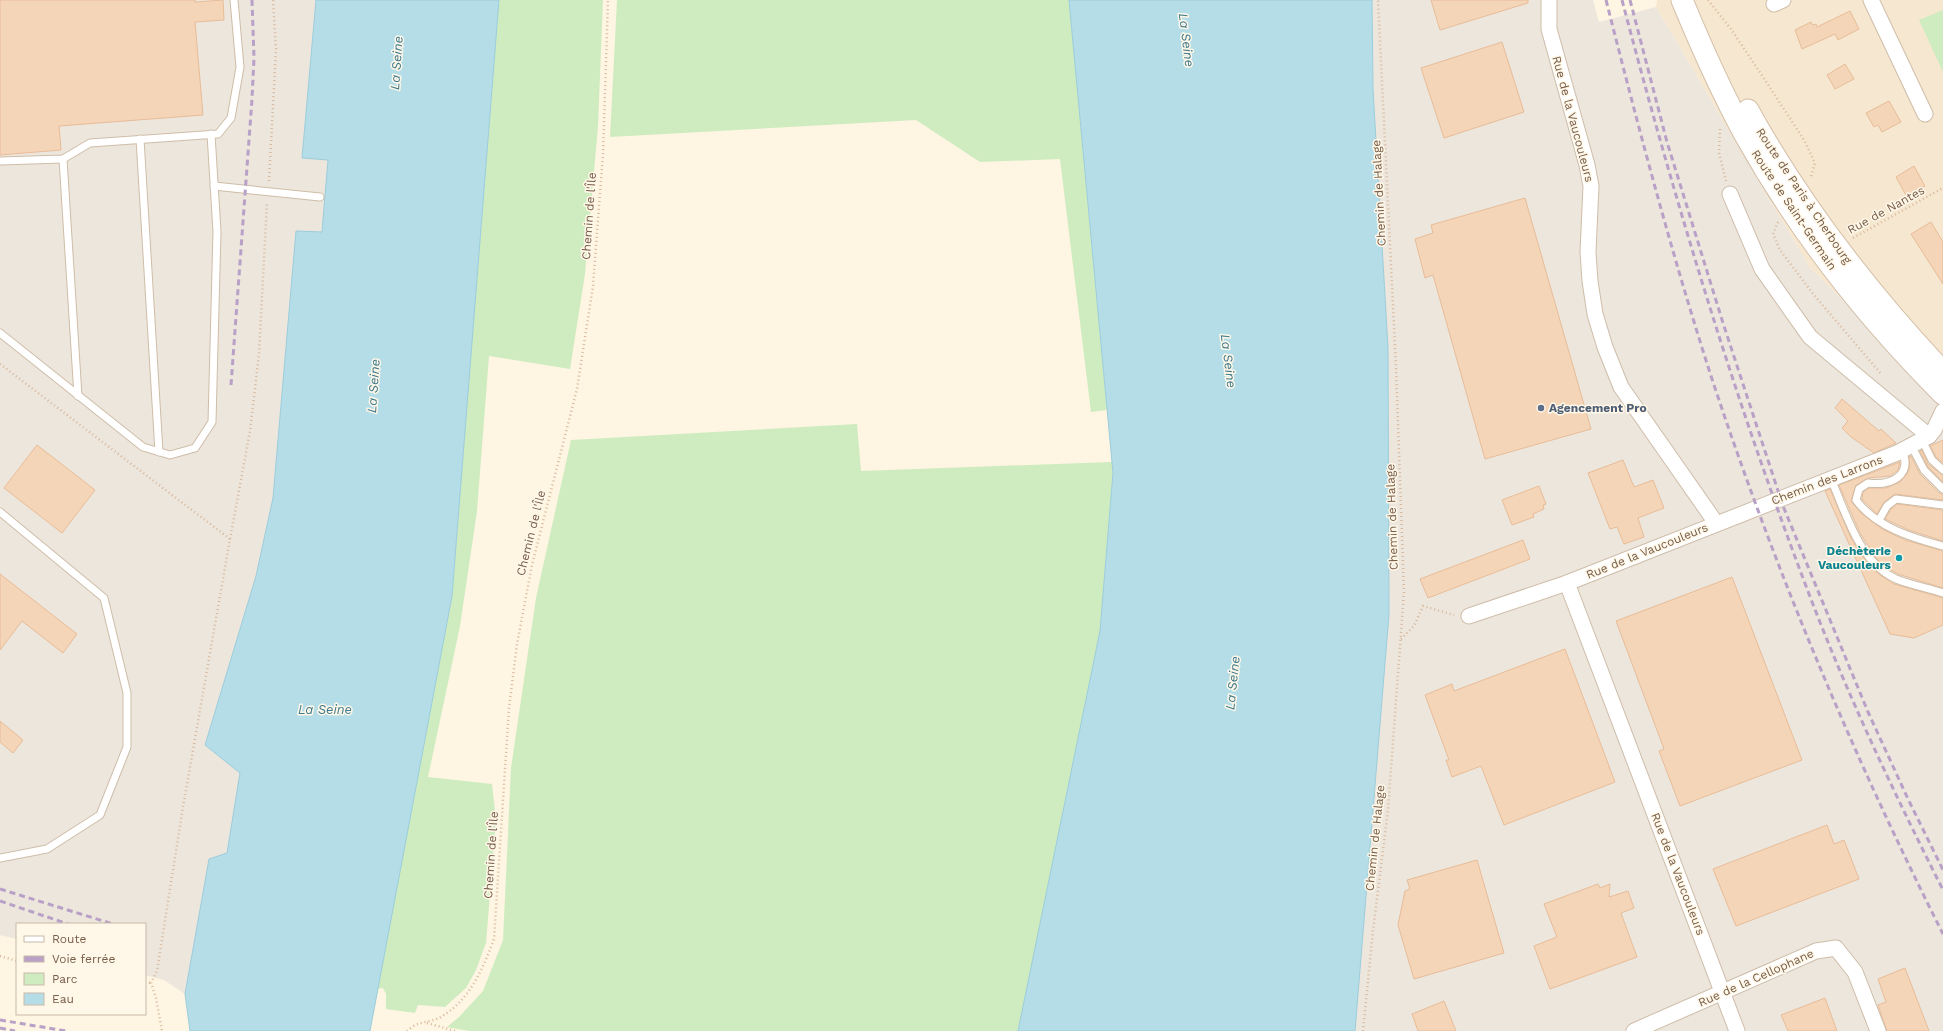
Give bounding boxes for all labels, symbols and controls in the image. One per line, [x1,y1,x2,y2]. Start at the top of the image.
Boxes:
water label: La Seine [1176,12,1197,68]
water label: La Seine [387,36,406,91]
street label: Rue de la Vaucouleurs [1549,54,1597,184]
street label: Route de Paris à Cherbourg [1753,125,1855,267]
street label: Chemin de Halage [1369,139,1389,247]
street label: Route de Saint-Germain [1748,147,1840,273]
street label: Chemin de l'Île [579,172,599,260]
street label: Rue de Nantes [1845,183,1927,237]
water label: La Seine [1218,333,1239,389]
water label: La Seine [364,359,383,414]
place label: Agencement Pro [1549,401,1647,415]
marker: Agencement Pro [1536,403,1546,413]
street label: Chemin des Larrons [1769,452,1885,508]
street label: Chemin de Halage [1383,463,1401,571]
street label: Chemin de l'Île [514,489,548,577]
street label: Rue de la Vaucouleurs [1584,520,1710,582]
place label: Déchèterie Vaucouleurs [1818,544,1892,572]
marker: Déchèterie Vaucouleurs [1894,553,1904,563]
water label: La Seine [1222,655,1243,711]
water label: La Seine [298,702,352,717]
street label: Chemin de Halage [1362,784,1388,892]
street label: Chemin de l'Île [481,811,501,899]
street label: Rue de la Vaucouleurs [1648,811,1708,937]
legend [16,923,146,1015]
text: Route [52,932,86,946]
street label: Rue de la Cellophane [1696,946,1816,1010]
text: Voie ferrée [52,952,115,966]
text: Parc [52,972,78,986]
text: Eau [52,992,74,1006]

